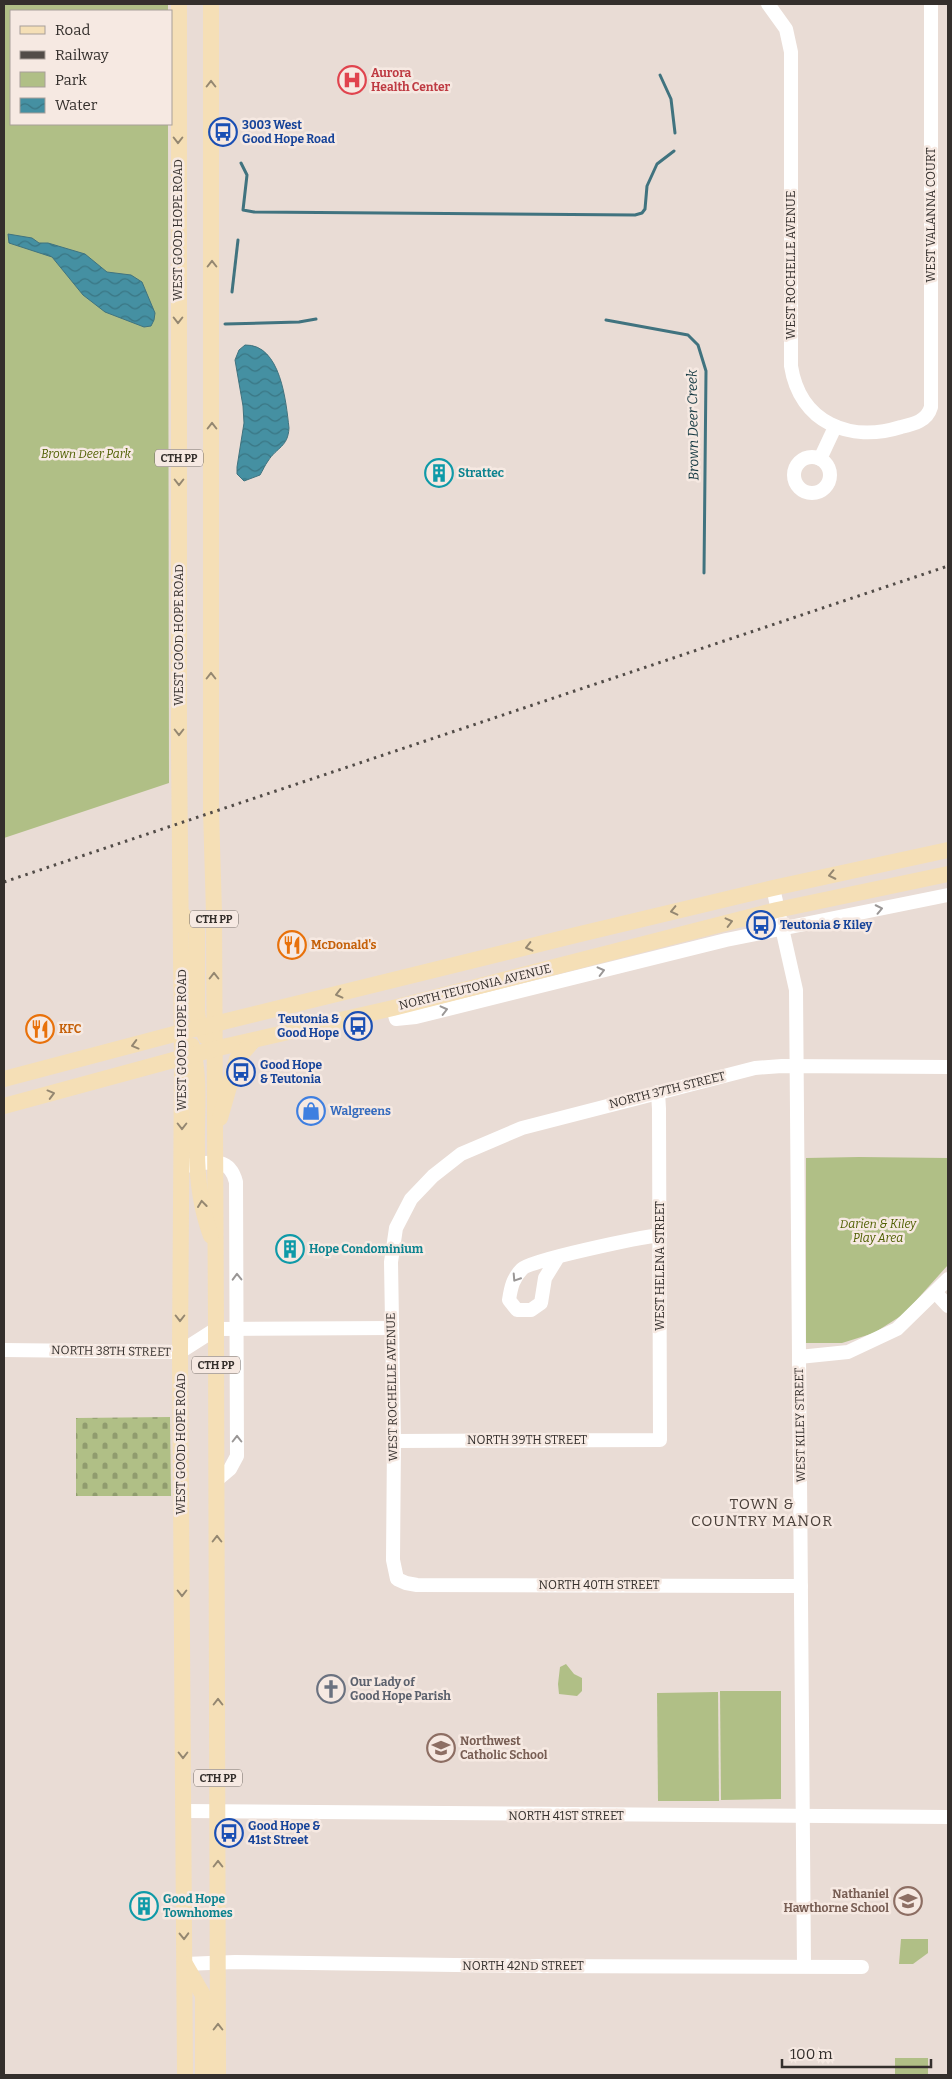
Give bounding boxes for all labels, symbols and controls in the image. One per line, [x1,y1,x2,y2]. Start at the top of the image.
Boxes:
legend [10,10,172,125]
text: Road [55,21,90,39]
text: Railway [55,46,109,64]
hospital icon: Aurora Health Center [337,65,367,95]
place label: Aurora Health Center [371,66,451,94]
text: Park [55,71,87,89]
one-way arrow [206,79,216,87]
text: Water [55,96,98,114]
bus stop icon: 3003 West Good Hope Road [208,117,238,147]
place label: 3003 West Good Hope Road [242,118,336,146]
one-way arrow [173,136,183,144]
street label: WEST VALANNA COURT [924,147,938,283]
street label: WEST GOOD HOPE ROAD [171,159,185,301]
street label: WEST ROCHELLE AVENUE [784,191,798,339]
one-way arrow [207,259,217,267]
one-way arrow [173,316,183,324]
water label: Brown Deer Creek [684,369,702,481]
one-way arrow [207,422,217,430]
park label: Brown Deer Park [41,447,131,461]
road number: CTH PP [155,449,203,466]
building icon: Strattec [424,458,454,488]
place label: Strattec [458,466,504,480]
one-way arrow [174,479,184,487]
street label: WEST GOOD HOPE ROAD [172,564,186,706]
one-way arrow [206,672,216,680]
one-way arrow [174,729,184,737]
one-way arrow [828,869,837,880]
one-way arrow [875,904,884,914]
one-way arrow [669,905,678,916]
bus stop icon: Teutonia & Kiley [746,910,776,940]
road number: CTH PP [190,911,238,928]
one-way arrow [725,918,733,928]
place label: Teutonia & Kiley [780,918,873,932]
restaurant icon: McDonald's [277,930,307,960]
place label: McDonald's [311,938,377,952]
one-way arrow [525,941,533,951]
street label: NORTH TEUTONIA AVENUE [397,961,553,1013]
one-way arrow [597,966,606,977]
street label: WEST GOOD HOPE ROAD [175,969,189,1111]
one-way arrow [209,972,219,980]
one-way arrow [335,988,344,999]
one-way arrow [439,1005,448,1016]
bus stop icon: Teutonia & Good Hope [343,1011,373,1041]
place label: Teutonia & Good Hope [277,1012,339,1040]
restaurant icon: KFC [25,1014,55,1044]
place label: KFC [59,1022,82,1036]
one-way arrow [131,1039,139,1049]
bus stop icon: Good Hope & Teutonia [226,1057,256,1087]
place label: Good Hope & Teutonia [260,1058,322,1086]
street label: NORTH 37TH STREET [607,1069,727,1111]
one-way arrow [46,1089,55,1100]
shop icon: Walgreens [296,1096,326,1126]
place label: Walgreens [330,1104,391,1118]
one-way arrow [177,1122,187,1130]
one-way arrow [197,1199,208,1207]
street label: WEST HELENA STREET [653,1201,667,1331]
park label: Darien & Kiley Play Area [840,1217,917,1245]
building icon: Hope Condominium [275,1234,305,1264]
place label: Hope Condominium [309,1242,424,1256]
one-way arrow [513,1272,522,1281]
one-way arrow [232,1273,242,1280]
street label: WEST ROCHELLE AVENUE [384,1312,400,1462]
one-way arrow [175,1315,185,1323]
street label: NORTH 38TH STREET [51,1343,171,1359]
road number: CTH PP [192,1356,240,1374]
street label: WEST KILEY STREET [792,1367,808,1483]
street label: WEST GOOD HOPE ROAD [174,1373,188,1515]
street label: NORTH 39TH STREET [467,1433,587,1447]
one-way arrow [232,1435,242,1443]
district label: TOWN & COUNTRY MANOR [691,1495,833,1530]
one-way arrow [212,1535,222,1542]
street label: NORTH 40TH STREET [538,1578,660,1592]
one-way arrow [177,1590,187,1597]
church icon: Our Lady of Good Hope Parish [316,1674,346,1704]
place label: Our Lady of Good Hope Parish [350,1675,451,1703]
one-way arrow [213,1697,223,1705]
school or university icon: Northwest Catholic School [426,1733,456,1763]
place label: Northwest Catholic School [460,1734,548,1762]
one-way arrow [178,1752,188,1760]
road number: CTH PP [194,1770,242,1786]
street label: NORTH 41ST STREET [508,1809,624,1823]
bus stop icon: Good Hope & 41st Street [214,1818,244,1848]
place label: Good Hope & 41st Street [248,1819,320,1847]
one-way arrow [213,1860,223,1868]
school or university icon: Nathaniel Hawthorne School [893,1886,923,1916]
place label: Nathaniel Hawthorne School [783,1887,889,1915]
building icon: Good Hope Townhomes [129,1891,159,1921]
place label: Good Hope Townhomes [163,1892,233,1920]
one-way arrow [179,1932,189,1940]
street label: NORTH 42ND STREET [462,1959,584,1973]
one-way arrow [213,2022,223,2030]
scale bar [782,2036,931,2068]
text: 100 m [790,2045,833,2063]

